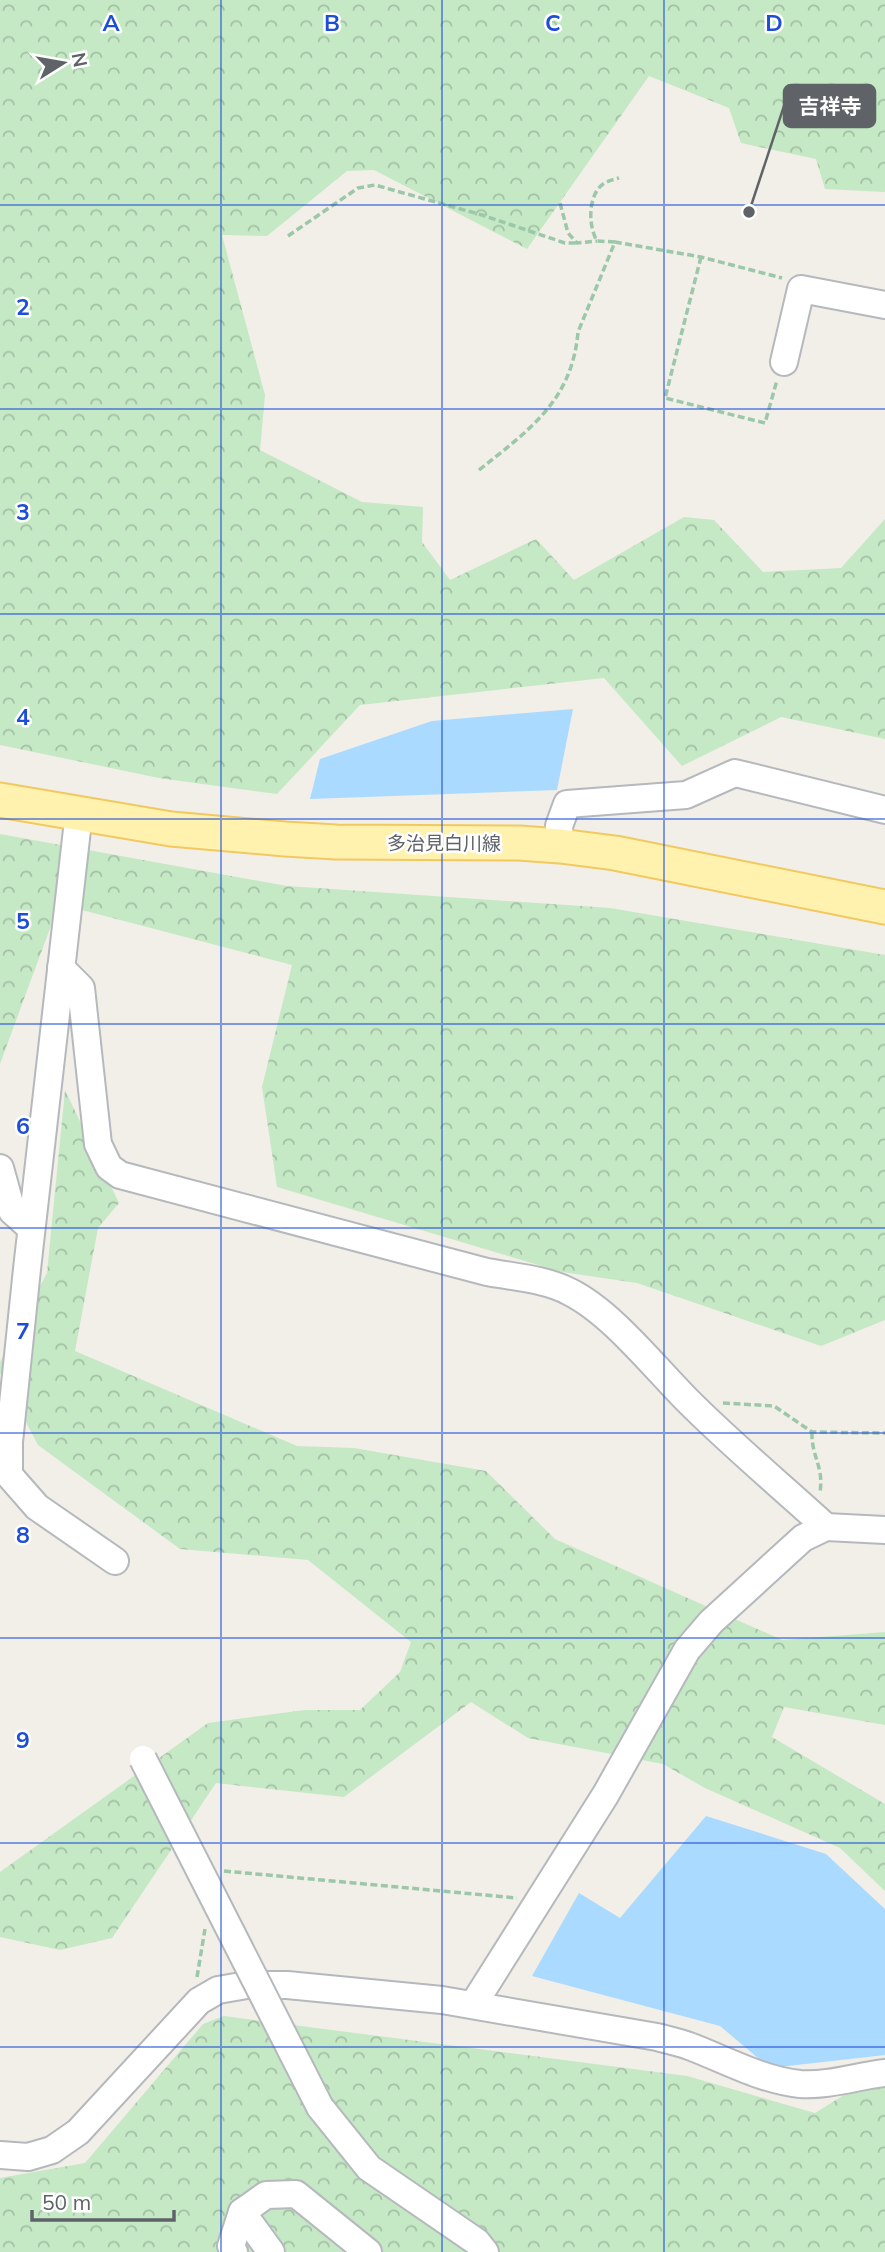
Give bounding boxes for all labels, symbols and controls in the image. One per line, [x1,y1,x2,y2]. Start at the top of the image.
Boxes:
text: A [102,8,120,37]
text: B [324,8,340,37]
text: C [545,8,561,37]
text: D [765,8,783,37]
north arrow [28,28,98,98]
text: N [67,50,93,69]
callout: 吉祥寺 [784,85,875,127]
text: 吉祥寺 [799,93,862,119]
text: 2 [16,292,30,321]
text: 3 [16,497,30,526]
text: 4 [16,702,30,731]
street label: 多治見白川線 [387,831,501,855]
text: 5 [16,906,30,935]
text: 6 [16,1111,30,1140]
text: 7 [16,1316,30,1345]
text: 8 [16,1520,30,1549]
text: 9 [16,1725,30,1754]
scale bar [32,2178,173,2222]
text: 50 m [42,2189,91,2215]

